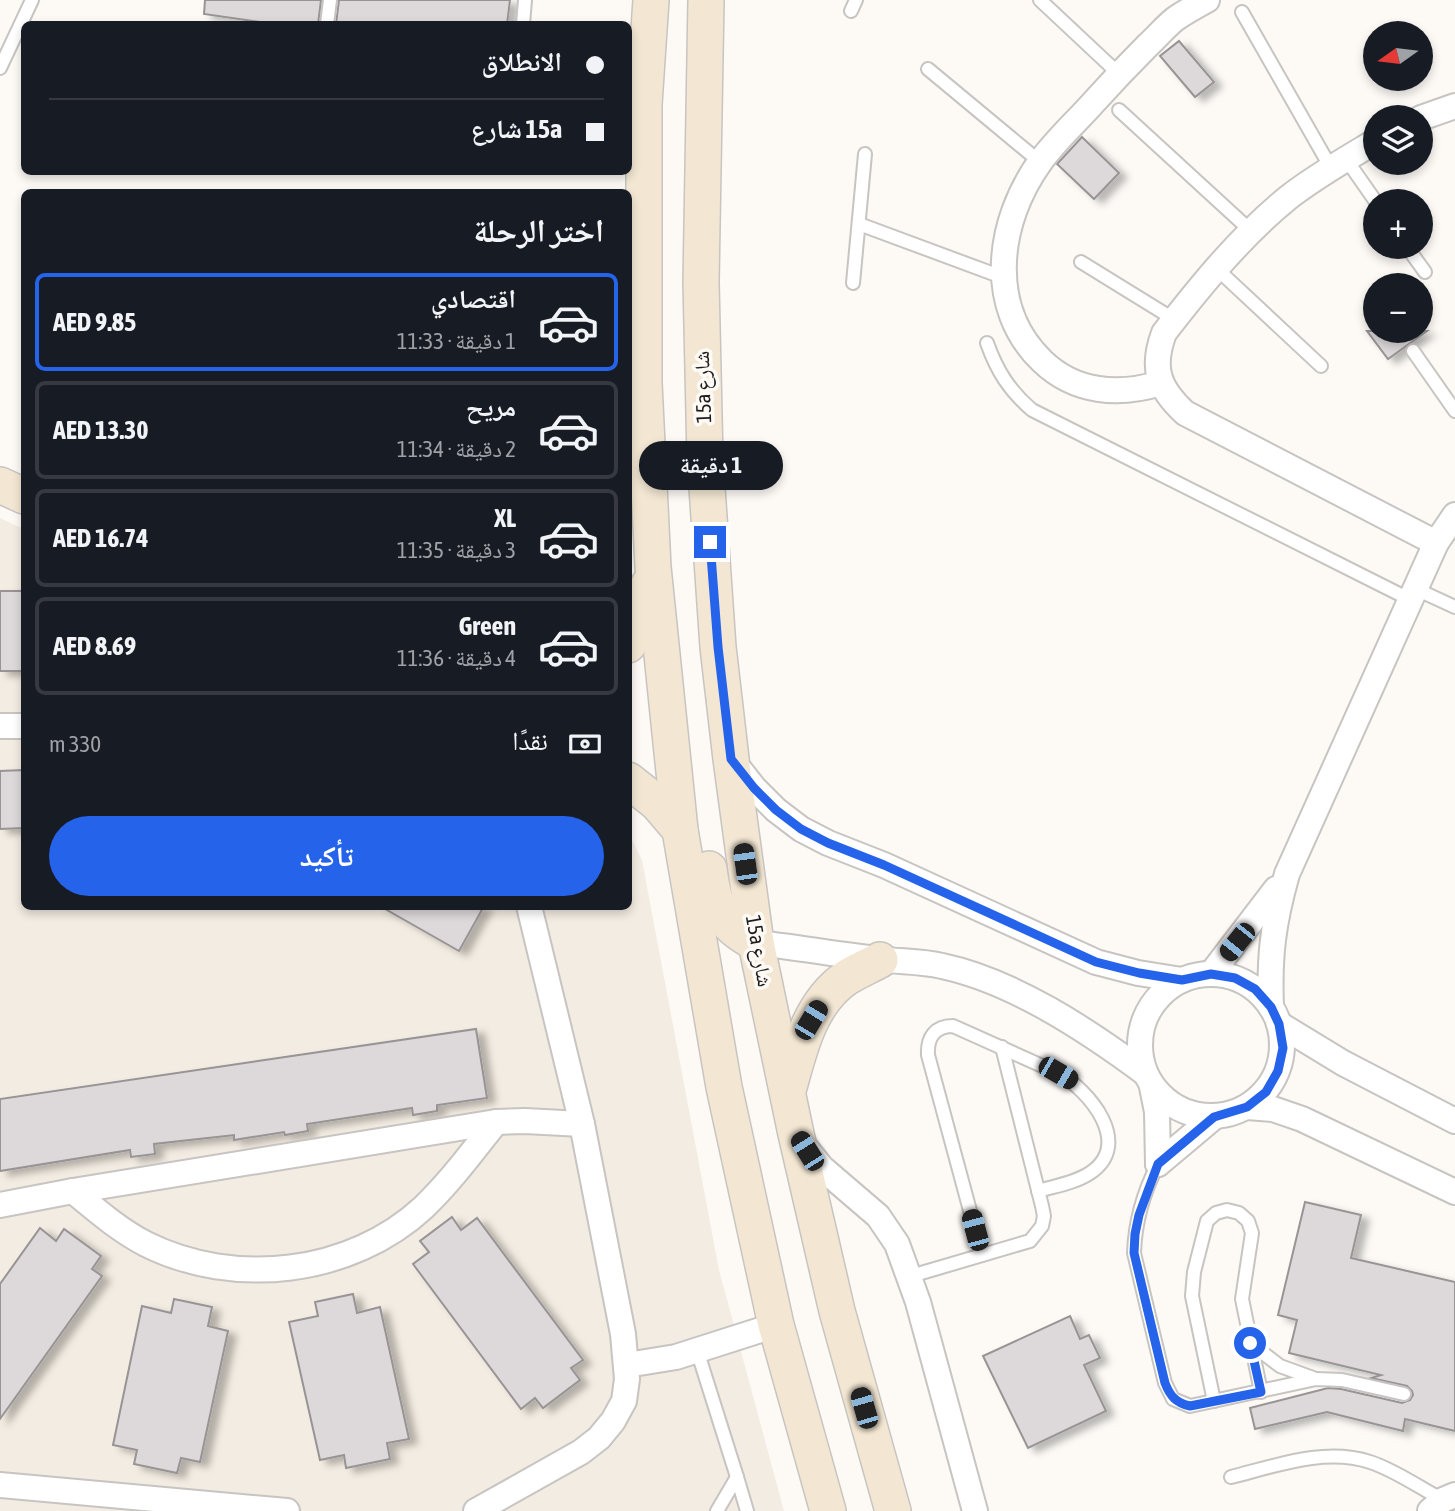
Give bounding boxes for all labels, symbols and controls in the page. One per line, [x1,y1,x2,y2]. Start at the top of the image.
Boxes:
north arrow [1363,21,1433,91]
map controls [1363,21,1433,343]
text: الانطلاق [482,47,562,77]
button: layers [1363,105,1433,175]
text: 15a شارع [471,114,562,144]
button: + [1363,189,1433,259]
text: اختر الرحلة [473,212,604,249]
button: − [1363,273,1433,343]
text: اقتصادي [431,284,516,314]
icon: car [537,291,600,354]
text: AED 9.85 [53,307,136,337]
text: 1 دقيقة · 11:33 [397,328,516,354]
street label: 15a شارع [689,350,717,424]
text: مريح [466,392,516,422]
icon: car [537,399,600,462]
text: AED 13.30 [53,415,148,445]
text: 2 دقيقة · 11:34 [397,436,516,462]
callout: 1 دقيقة [638,440,782,490]
text: 1 دقيقة [680,452,742,478]
text: XL [494,503,516,533]
icon: car [537,507,600,570]
text: AED 16.74 [53,523,148,553]
route end [694,526,726,558]
text: 3 دقيقة · 11:35 [397,537,516,563]
text: Green [458,611,516,641]
icon: car [537,615,600,678]
text: AED 8.69 [53,631,136,661]
text: 4 دقيقة · 11:36 [397,645,516,671]
icon: cash [566,725,604,763]
text: نقدًا [512,726,548,756]
text: 330 m [49,731,101,757]
button: تأكيد [49,816,604,896]
car [732,842,759,886]
street label: 15a شارع [740,913,778,989]
car [1216,919,1259,965]
car [792,997,831,1043]
car [1035,1053,1082,1093]
car [787,1128,828,1174]
car [960,1207,991,1253]
route start [1234,1327,1266,1359]
car [849,1385,880,1431]

